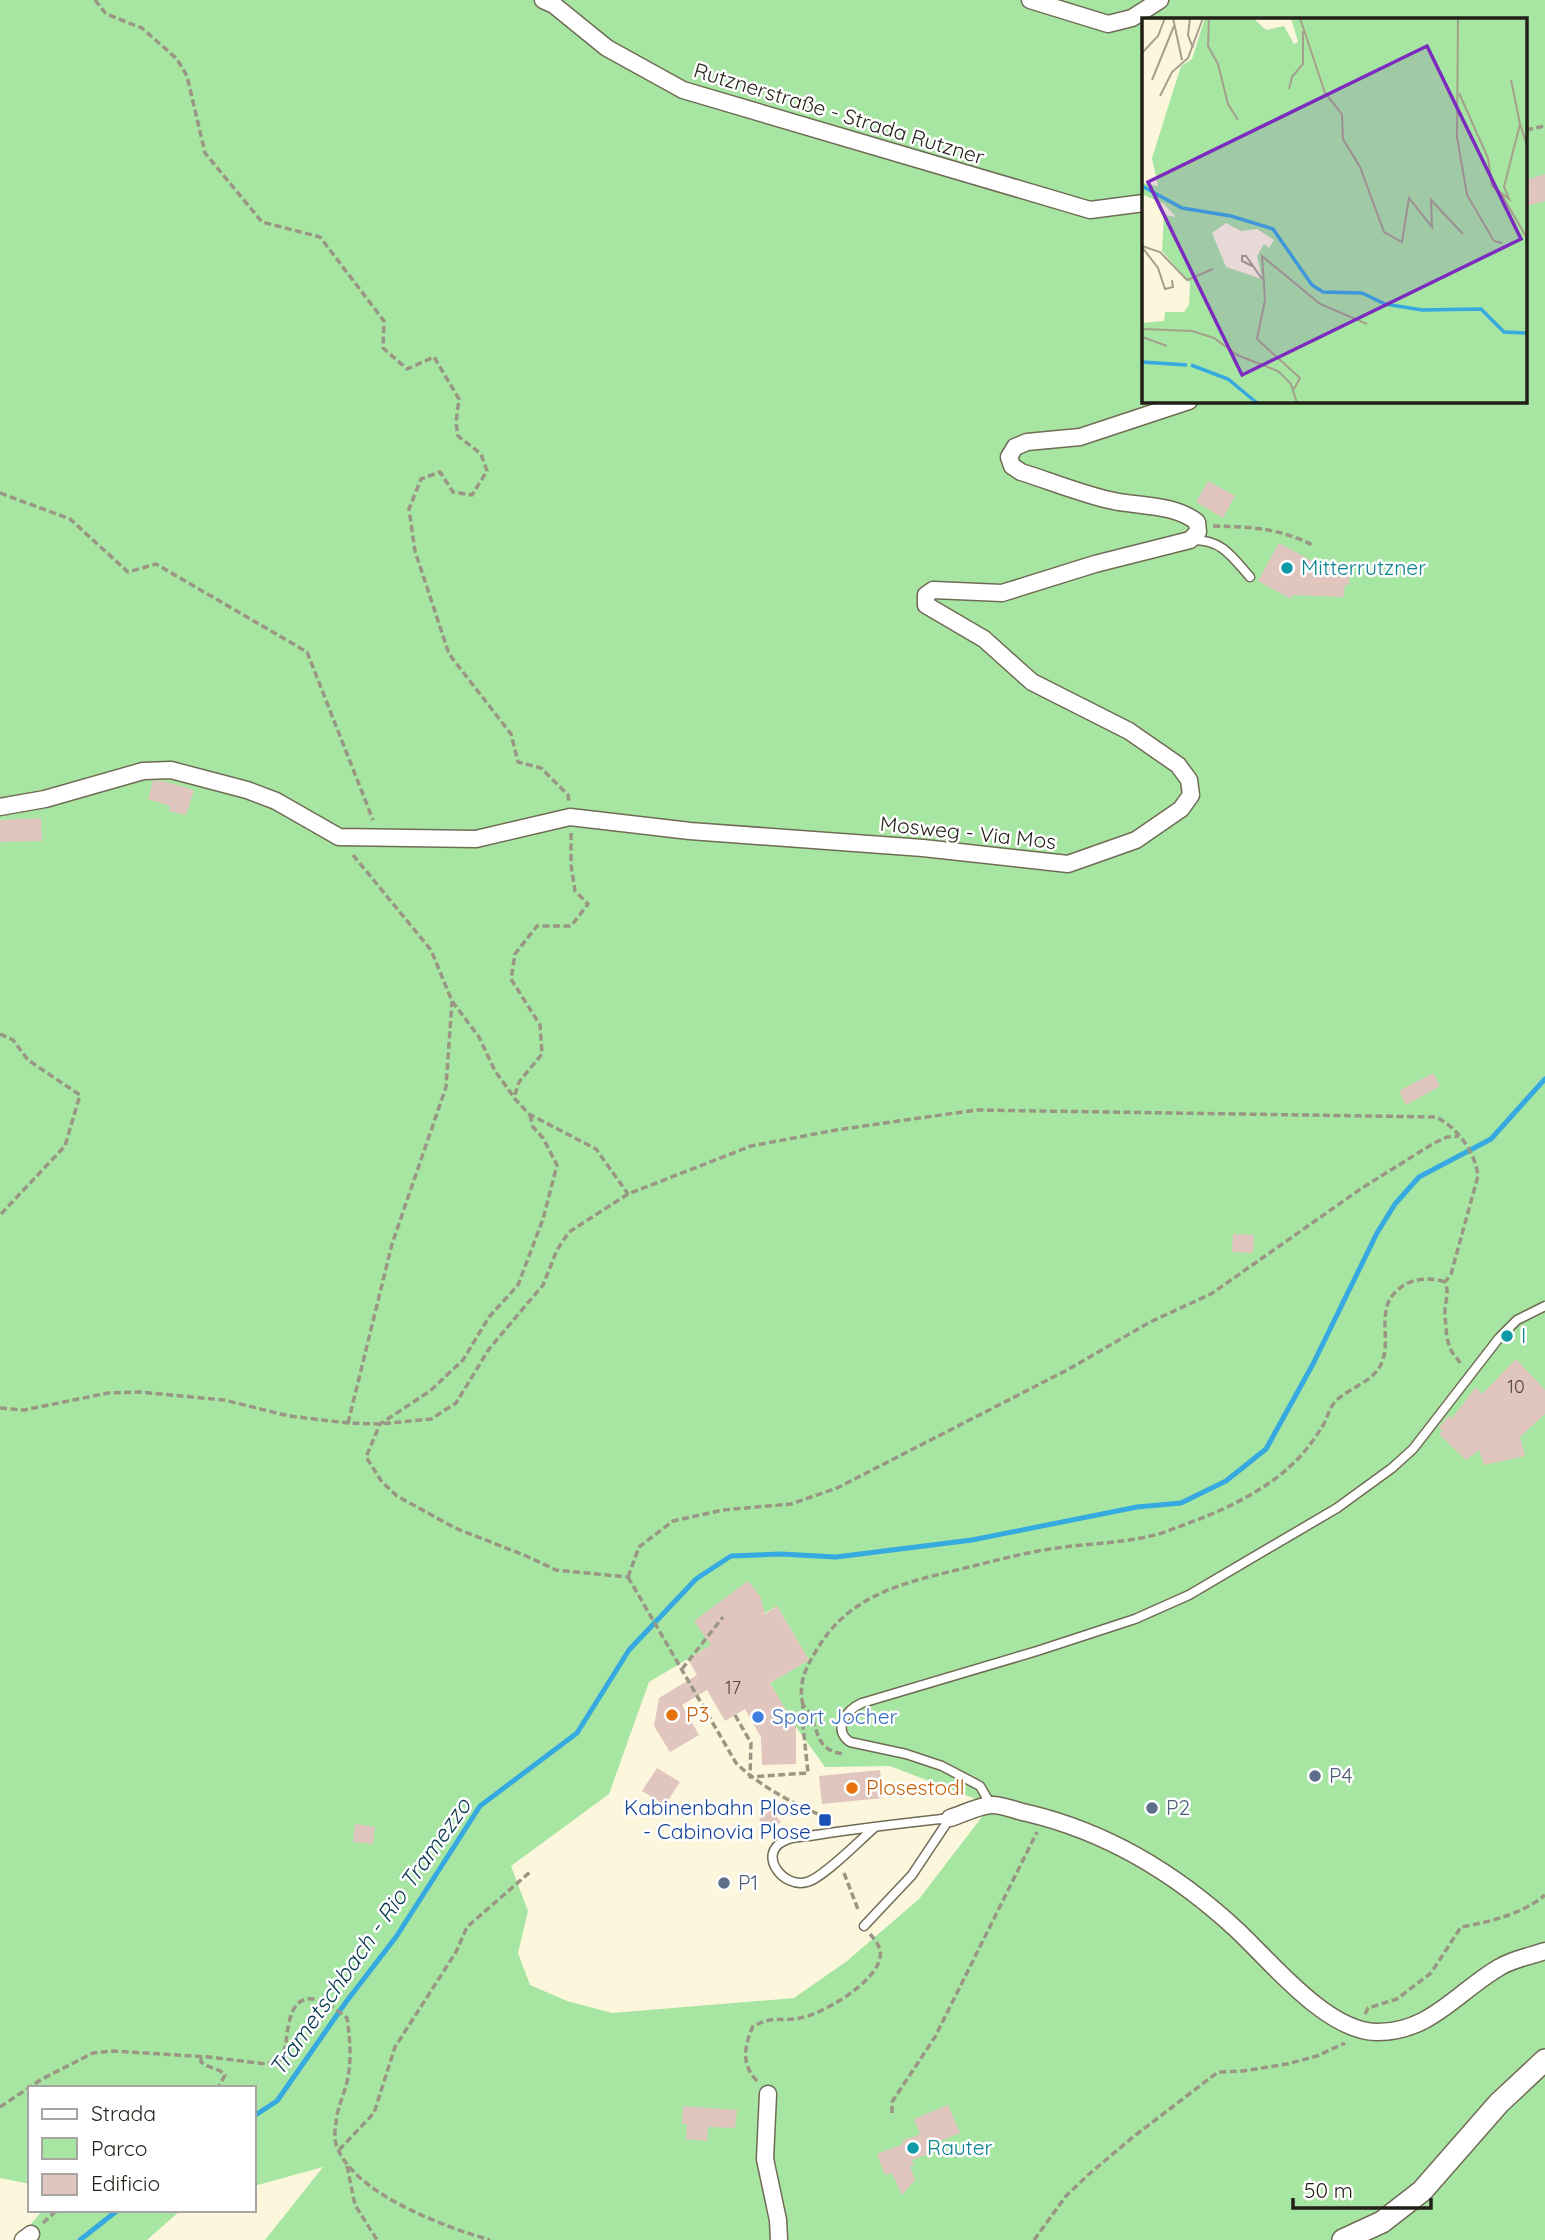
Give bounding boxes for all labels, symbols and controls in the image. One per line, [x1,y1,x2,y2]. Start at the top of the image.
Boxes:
inset map [1142,18,1528,402]
street label: Rutznerstraße - Strada Rutzner [691,56,988,170]
place label: Mitterrutzner [1301,554,1426,580]
marker: Mitterrutzner [1279,560,1295,576]
street label: Mosweg - Via Mos [879,810,1057,854]
place label: I [1521,1322,1526,1348]
marker: I [1499,1328,1515,1344]
house number: 10 [1507,1375,1525,1398]
house number: 17 [725,1676,741,1699]
place label: P3 [686,1701,710,1727]
place label: Sport Jocher [772,1703,898,1729]
marker: P3 [664,1707,680,1723]
marker: Sport Jocher [750,1709,766,1725]
place label: P4 [1329,1762,1353,1788]
marker: P4 [1307,1768,1323,1784]
place label: Plosestodl [866,1774,965,1800]
marker: Plosestodl [844,1780,860,1796]
water label: Trametschbach - Rio Tramezzo [262,1791,477,2081]
place label: Kabinenbahn Plose - Cabinovia Plose [624,1794,811,1844]
place label: P2 [1166,1794,1190,1820]
marker: P2 [1144,1800,1160,1816]
marker: Kabinenbahn Plose - Cabinovia Plose [817,1812,833,1828]
place label: P1 [738,1869,758,1895]
marker: P1 [716,1875,732,1891]
legend [28,2086,256,2212]
text: Strada [91,2100,156,2126]
place label: Rauter [927,2134,993,2160]
text: Parco [91,2135,147,2161]
marker: Rauter [905,2140,921,2156]
scale bar [1293,2166,1431,2210]
text: Edificio [91,2170,160,2196]
text: 50 m [1304,2177,1353,2203]

